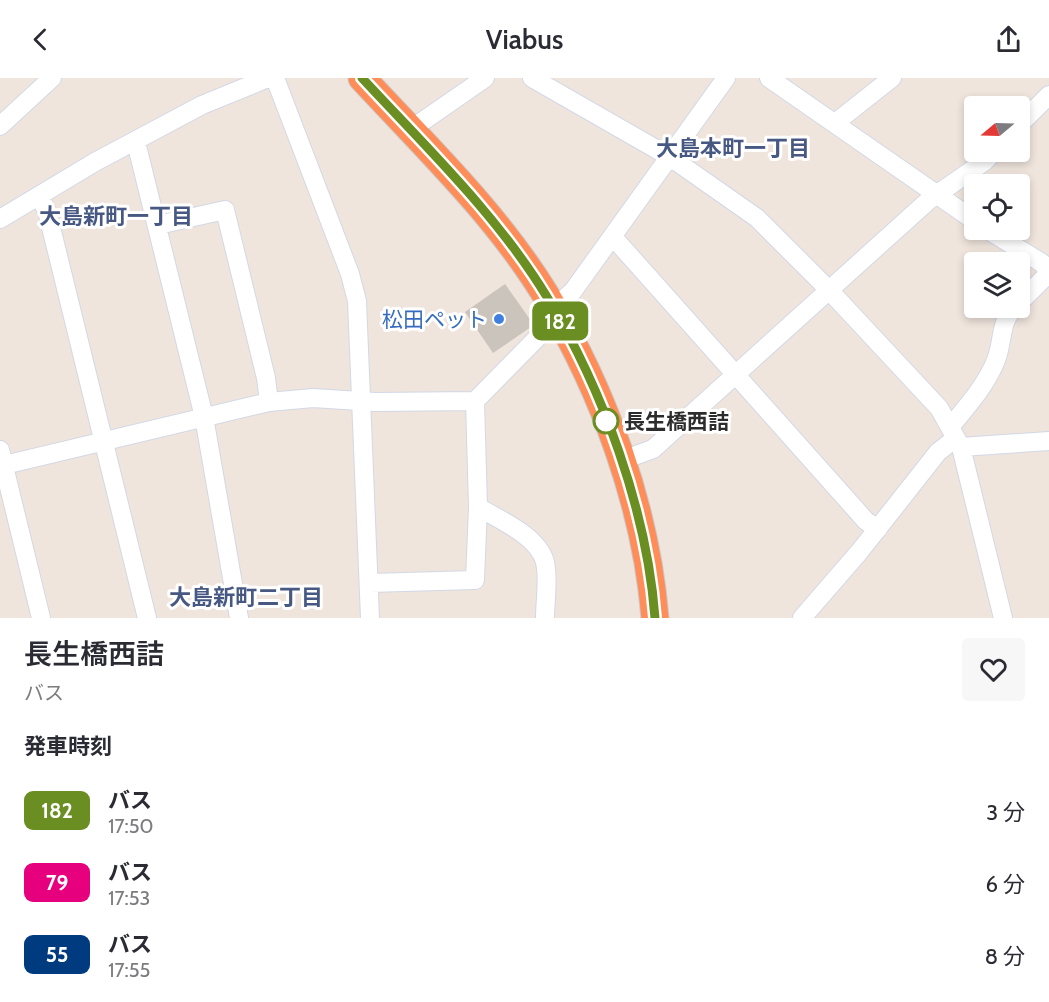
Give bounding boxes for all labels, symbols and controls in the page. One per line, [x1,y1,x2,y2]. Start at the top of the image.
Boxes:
icon: back [24,23,57,56]
text: Viabus [486,23,563,56]
icon: share [992,23,1025,56]
north arrow [964,96,1030,162]
map controls [964,96,1030,318]
district label: 大島本町一丁目 [656,135,810,162]
button: locate [964,174,1030,240]
district label: 大島新町一丁目 [39,203,193,230]
button: layers [964,252,1030,318]
line badge: 182 [526,302,594,340]
place label: 松田ペット [382,307,487,332]
text: 182 [544,309,576,334]
marker: 松田ペット [492,312,506,326]
marker: 長生橋西詰 [593,408,619,434]
place label: 長生橋西詰 [624,409,729,434]
district label: 大島新町二丁目 [169,584,323,611]
text: 長生橋西詰 [24,637,164,671]
button: heart [962,638,1025,701]
text: バス [24,681,64,705]
text: 発車時刻 [24,733,112,760]
text: バス [108,787,152,814]
text: 182 [41,798,73,823]
text: 3 分 [986,799,1025,826]
text: 17:50 [108,814,154,838]
text: バス [108,859,152,886]
text: 79 [46,870,68,895]
text: 6 分 [986,871,1025,898]
text: 17:53 [108,886,150,910]
text: バス [108,931,152,958]
text: 55 [46,942,68,967]
text: 8 分 [985,943,1025,970]
text: 17:55 [108,958,150,982]

